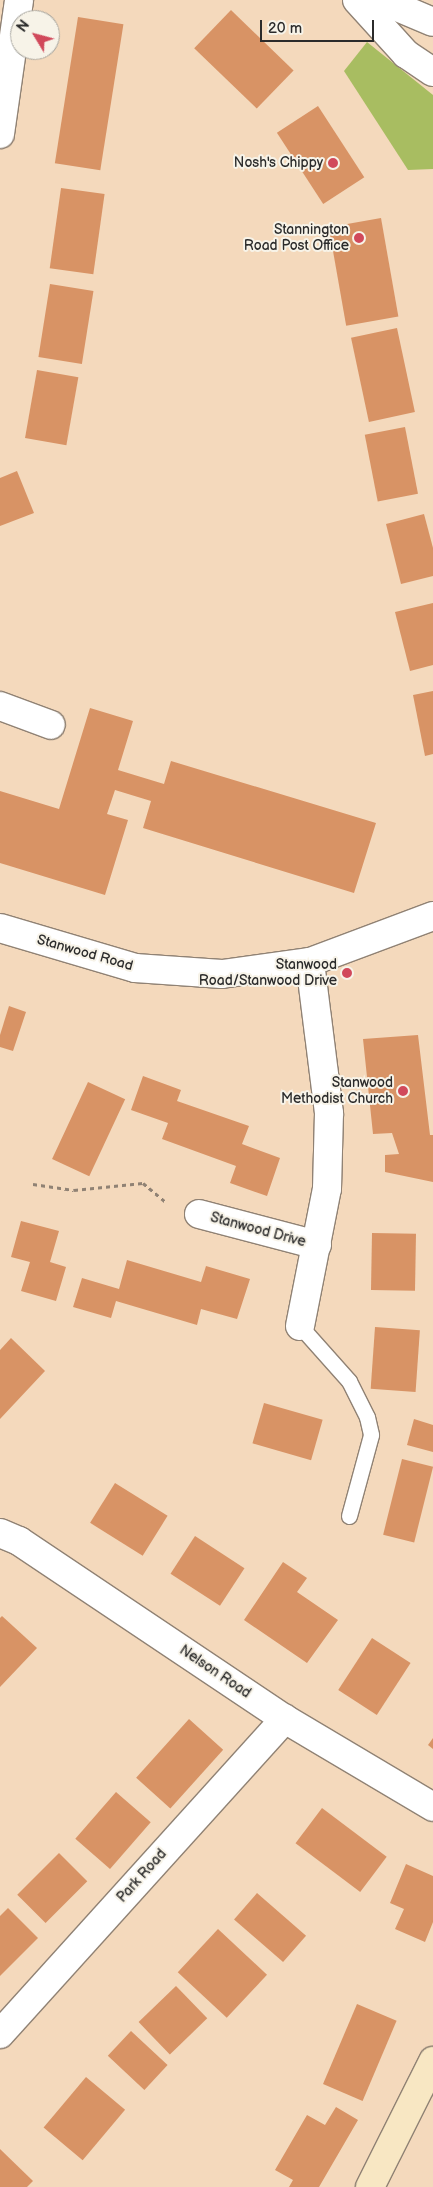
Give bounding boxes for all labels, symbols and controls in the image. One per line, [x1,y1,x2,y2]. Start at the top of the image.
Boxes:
north arrow [10,10,60,60]
scale bar [263,10,377,42]
text: N [13,17,33,36]
text: 20 m [268,19,302,38]
place label: Nosh's Chippy [234,155,323,171]
marker: Nosh's Chippy [327,157,339,169]
place label: Stannington Road Post Office [244,222,349,254]
marker: Stannington Road Post Office [353,232,365,244]
street label: Stanwood Road [35,931,135,975]
place label: Stanwood Road/Stanwood Drive [199,957,337,990]
marker: Stanwood Road/Stanwood Drive [341,967,353,979]
place label: Stanwood Methodist Church [281,1075,393,1108]
marker: Stanwood Methodist Church [397,1085,409,1097]
street label: Stanwood Drive [209,1209,307,1251]
street label: Nelson Road [176,1642,254,1702]
street label: Park Road [114,1846,170,1906]

